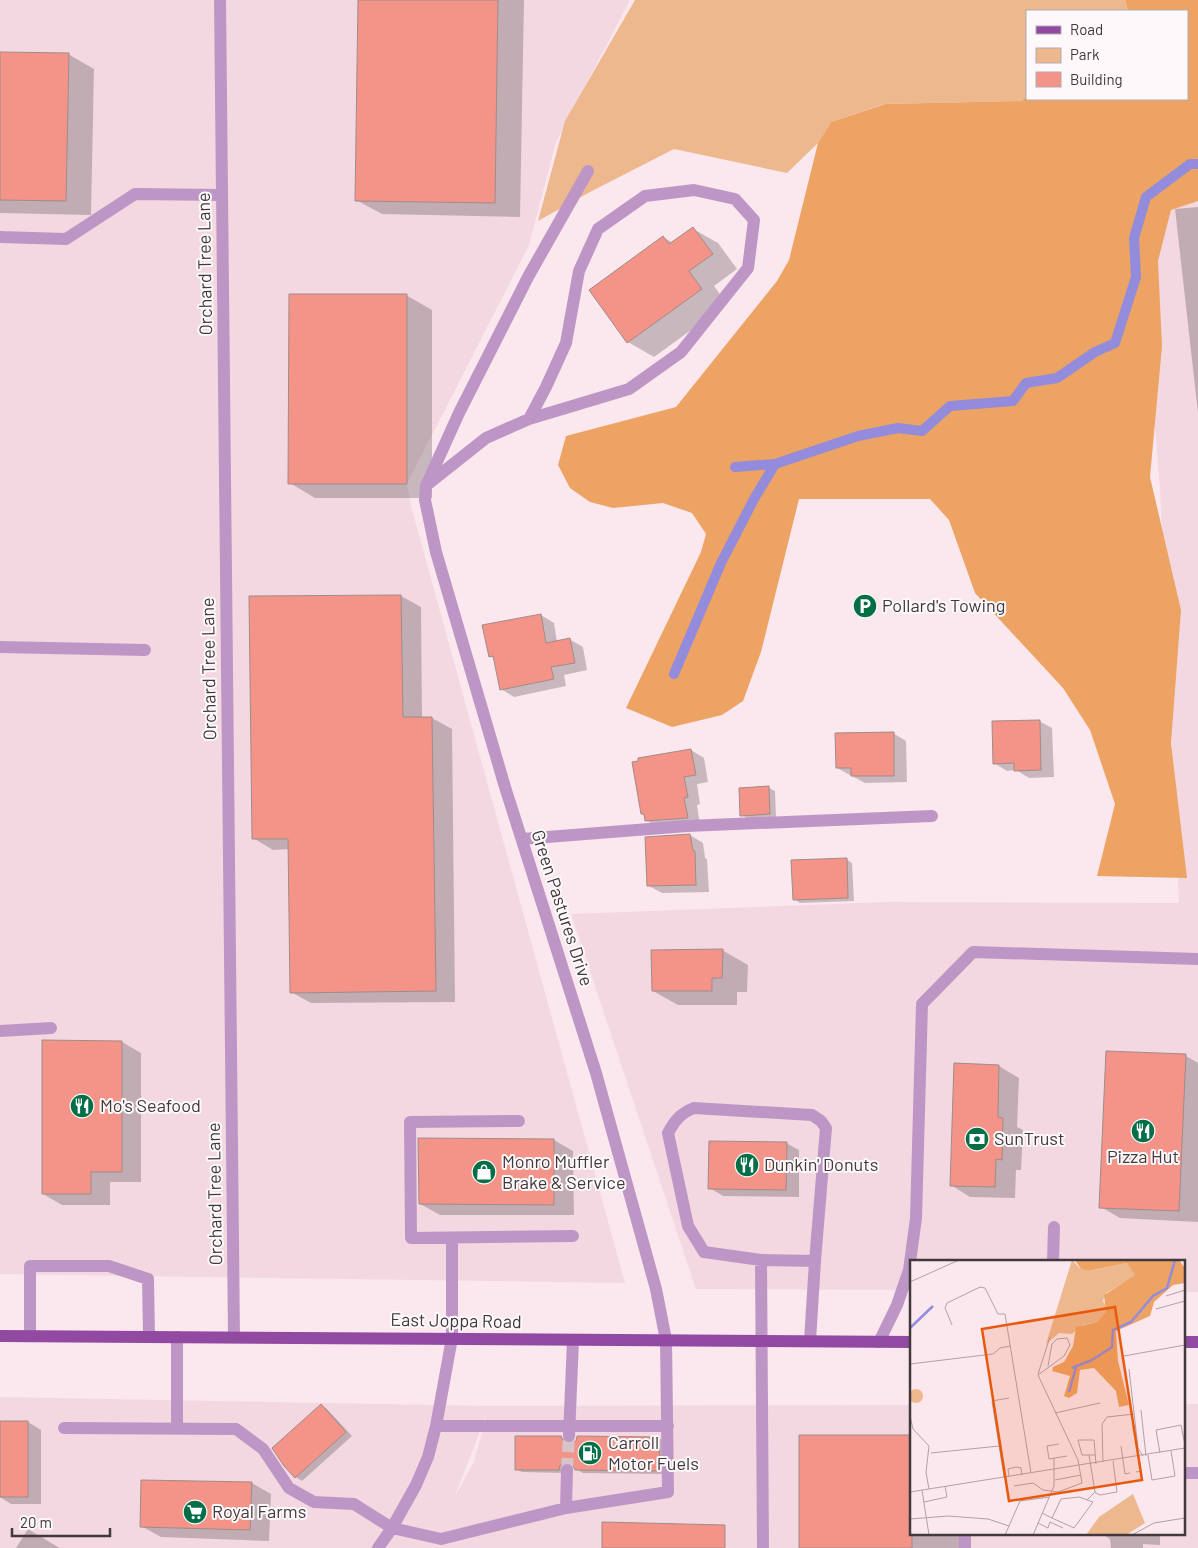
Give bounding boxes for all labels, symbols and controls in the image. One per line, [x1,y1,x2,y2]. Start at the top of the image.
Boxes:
legend [1026,10,1188,100]
text: Road [1070,20,1103,38]
text: Park [1070,45,1100,63]
text: Building [1070,70,1123,88]
street label: Orchard Tree Lane [192,192,216,336]
parking icon: Pollard's Towing [852,593,878,619]
place label: Pollard's Towing [882,594,1005,616]
street label: Orchard Tree Lane [196,597,220,741]
street label: Green Pastures Drive [527,827,599,989]
restaurant icon: Mo's Seafood [69,1093,95,1119]
place label: Mo's Seafood [100,1094,201,1116]
restaurant icon: Pizza Hut [1130,1118,1156,1144]
street label: Orchard Tree Lane [202,1122,226,1266]
bank icon: SunTrust [964,1126,990,1152]
place label: SunTrust [994,1127,1065,1149]
place label: Pizza Hut [1107,1145,1179,1167]
place label: Monro Muffler Brake & Service [502,1150,626,1193]
restaurant icon: Dunkin' Donuts [734,1152,760,1178]
place label: Dunkin' Donuts [764,1153,878,1175]
shop icon: Monro Muffler Brake & Service [471,1159,497,1185]
inset map [910,1260,1186,1536]
street label: East Joppa Road [390,1308,522,1332]
place label: Carroll Motor Fuels [608,1431,699,1474]
fuel station icon: Carroll Motor Fuels [577,1440,603,1466]
supermarket icon: Royal Farms [182,1499,208,1525]
place label: Royal Farms [212,1500,306,1522]
scale bar [12,1506,110,1538]
text: 20 m [20,1513,52,1531]

